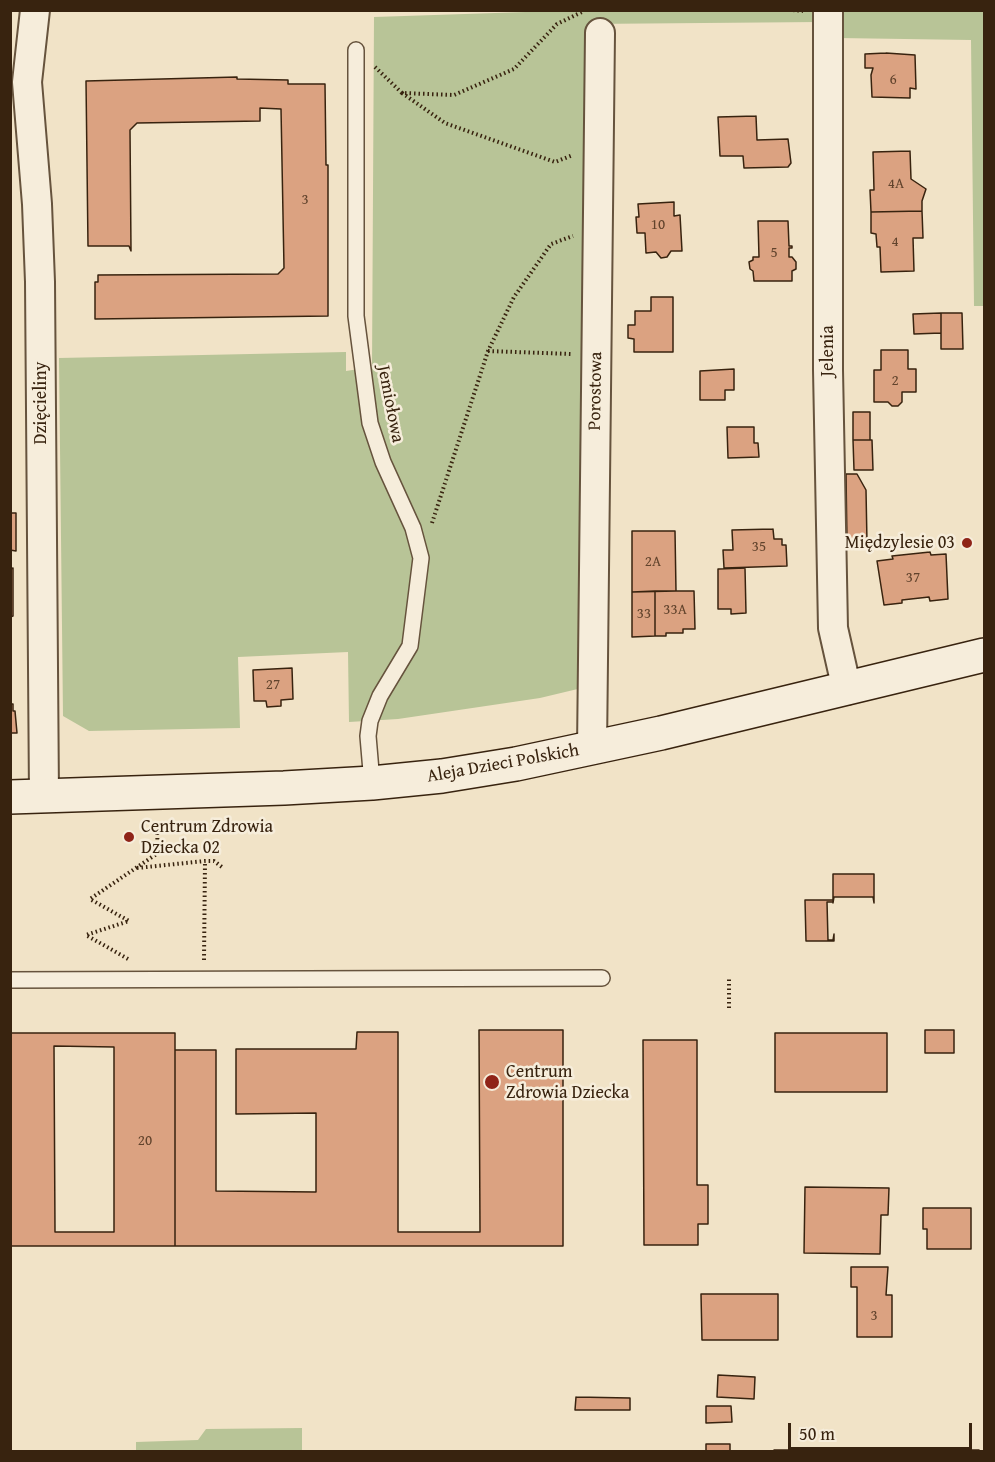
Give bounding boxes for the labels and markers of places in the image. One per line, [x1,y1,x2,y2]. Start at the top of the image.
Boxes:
place label: Międzylesie 03 [845,532,955,554]
marker: Międzylesie 03 [960,536,974,550]
place label: Centrum Zdrowia Dziecka 02 [141,816,273,858]
marker: Centrum Zdrowia Dziecka 02 [122,830,136,844]
place label: Centrum Zdrowia Dziecka [506,1061,629,1104]
marker: Centrum Zdrowia Dziecka [483,1073,501,1091]

